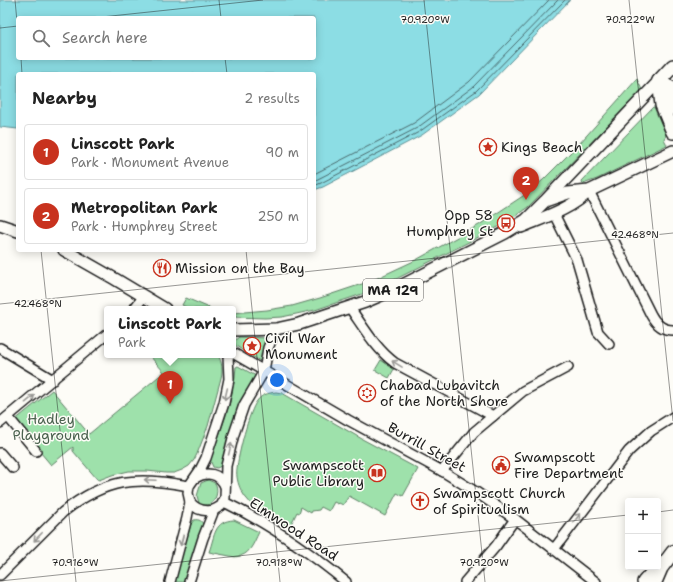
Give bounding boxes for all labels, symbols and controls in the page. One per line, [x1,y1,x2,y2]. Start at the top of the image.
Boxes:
text: 70.920°W [400,13,450,26]
text: 70.922°W [605,13,655,26]
search box [16,16,316,60]
icon: search [30,27,52,49]
text: Search here [62,28,148,48]
text: Nearby [32,87,97,109]
text: 2 results [244,90,300,107]
text: Linscott Park [71,134,175,154]
place icon: Kings Beach [478,137,498,157]
place label: Kings Beach [501,138,582,156]
text: 1 [43,144,49,161]
text: 90 m [265,144,299,161]
text: Park · Monument Avenue [71,154,229,171]
pin: 2 [513,167,539,200]
text: Metropolitan Park [71,198,218,218]
place label: Opp 58 Humphrey St [406,206,493,240]
text: 2 [41,208,51,225]
text: 250 m [258,208,299,225]
bus stop icon: Opp 58 Humphrey St [496,213,516,233]
text: Park · Humphrey Street [71,218,217,235]
text: 42.468°N [611,228,659,241]
restaurant icon: Mission on the Bay [152,258,172,278]
place label: Mission on the Bay [175,259,305,277]
road number: MA 129 [363,279,423,301]
text: 42.468°N [14,297,62,310]
popup [104,306,236,358]
text: Linscott Park [118,314,222,334]
place label: Civil War Monument [265,329,338,363]
text: Park [118,334,146,351]
place icon: Civil War Monument [242,336,262,356]
one-way arrow [391,359,403,367]
your location [267,370,287,390]
pin: 1 [157,371,183,404]
place label: Chabad Lubavitch of the North Shore [380,376,508,410]
synagogue icon: Chabad Lubavitch of the North Shore [357,383,377,403]
one-way arrow [222,387,229,400]
one-way arrow [25,394,36,403]
park label: Hadley Playground [13,410,90,444]
street label: Burrill Street [385,418,469,476]
one-way arrow [227,443,235,456]
place label: Swampscott Fire Department [514,448,624,482]
public building icon: Swampscott Fire Department [491,455,511,475]
place label: Swampscott Public Library [272,456,364,490]
library icon: Swampscott Public Library [367,463,387,483]
one-way arrow [144,477,157,484]
place label: Swampscott Church of Spiritualism [433,484,566,518]
church icon: Swampscott Church of Spiritualism [410,491,430,511]
street label: Elmwood Road [246,494,342,565]
map controls [625,498,661,570]
button: + [625,498,661,534]
one-way arrow [573,512,582,523]
one-way arrow [34,532,43,542]
one-way arrow [178,533,185,546]
button: − [625,534,661,570]
text: 70.916°W [51,556,99,569]
text: 70.918°W [255,556,303,569]
text: 70.920°W [459,556,509,569]

